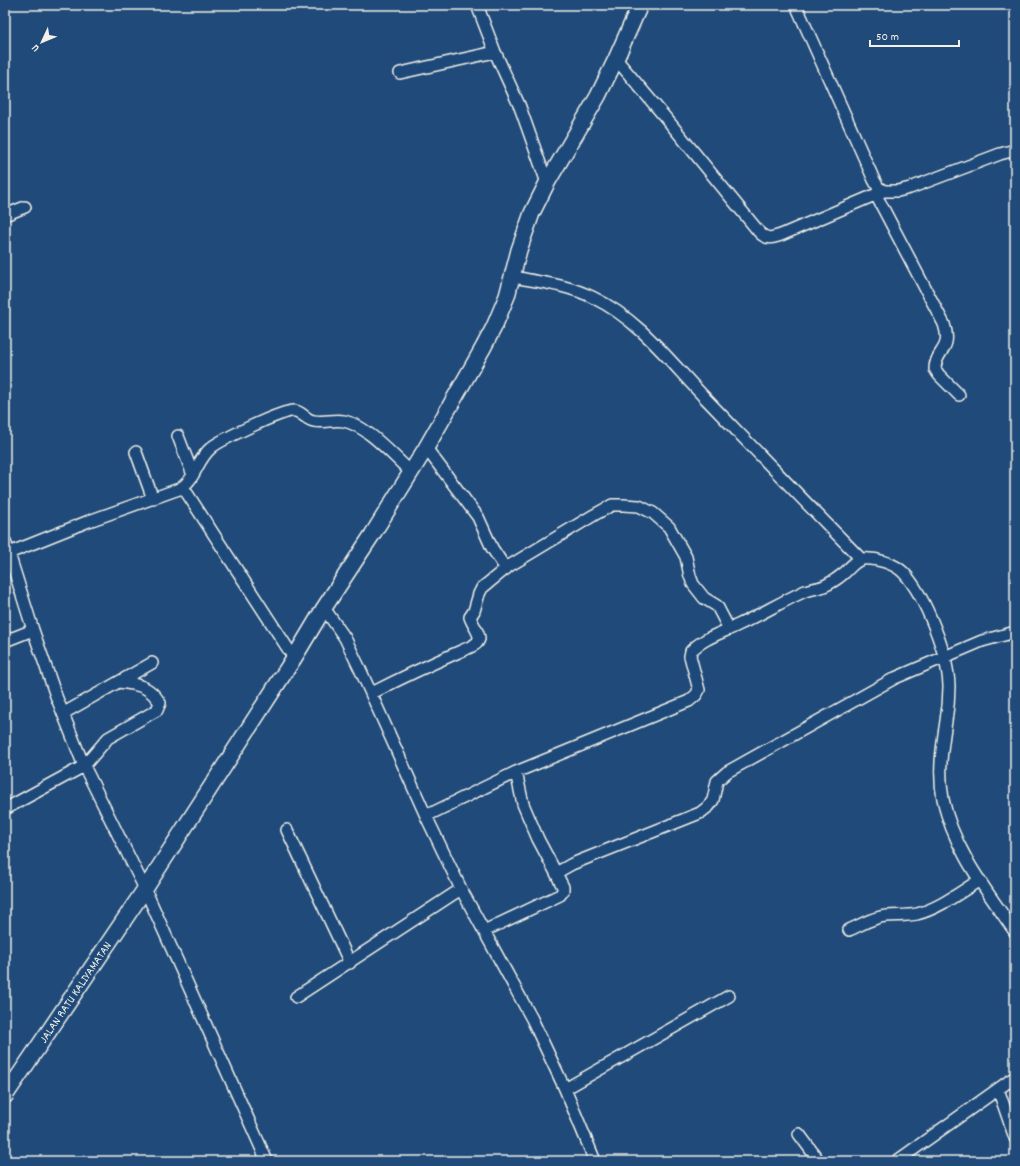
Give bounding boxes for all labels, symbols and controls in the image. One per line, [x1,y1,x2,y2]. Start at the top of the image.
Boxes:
north arrow [22,22,62,62]
scale bar [870,22,959,48]
text: 50 m [876,29,899,46]
text: U [29,40,44,55]
street label: JALAN RATU KALIYAMATAN [36,939,117,1047]

